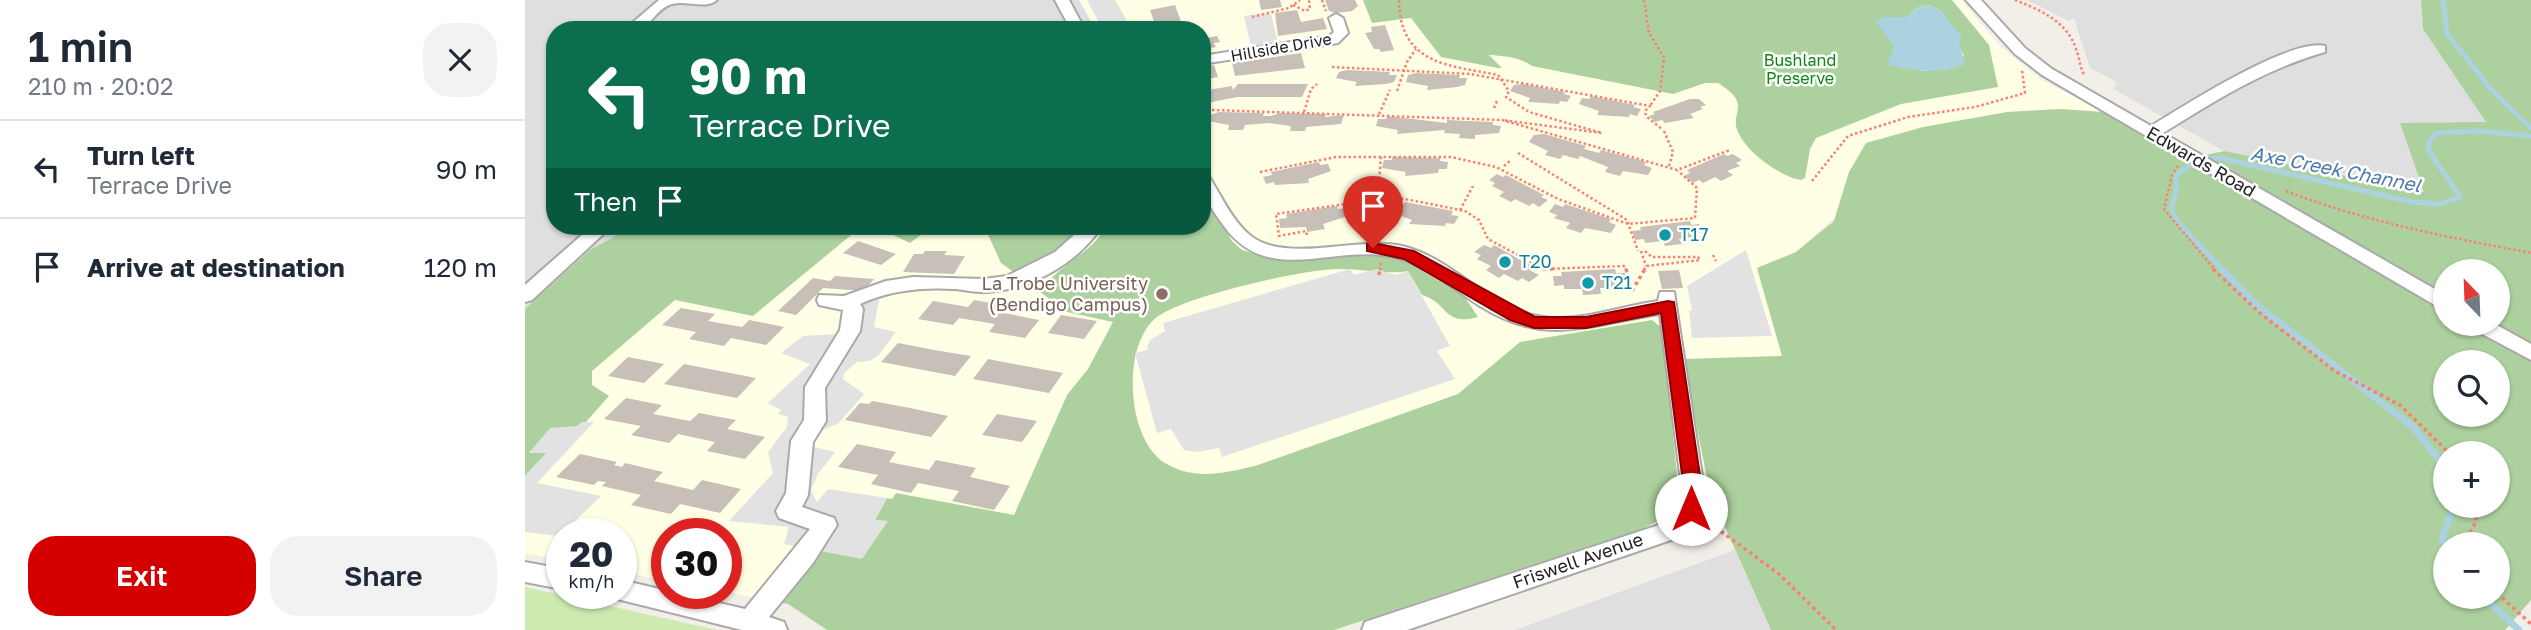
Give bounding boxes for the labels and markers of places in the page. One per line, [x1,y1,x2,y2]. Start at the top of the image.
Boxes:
pin [1343,176,1403,248]
place label: T17 [1679,223,1708,245]
marker: T17 [1657,227,1673,243]
place label: T20 [1519,250,1552,272]
marker: T20 [1497,254,1513,270]
place label: T21 [1602,271,1633,293]
place label: La Trobe University (Bendigo Campus) [981,272,1148,315]
marker: T21 [1580,275,1596,291]
marker: La Trobe University (Bendigo Campus) [1154,286,1170,302]

